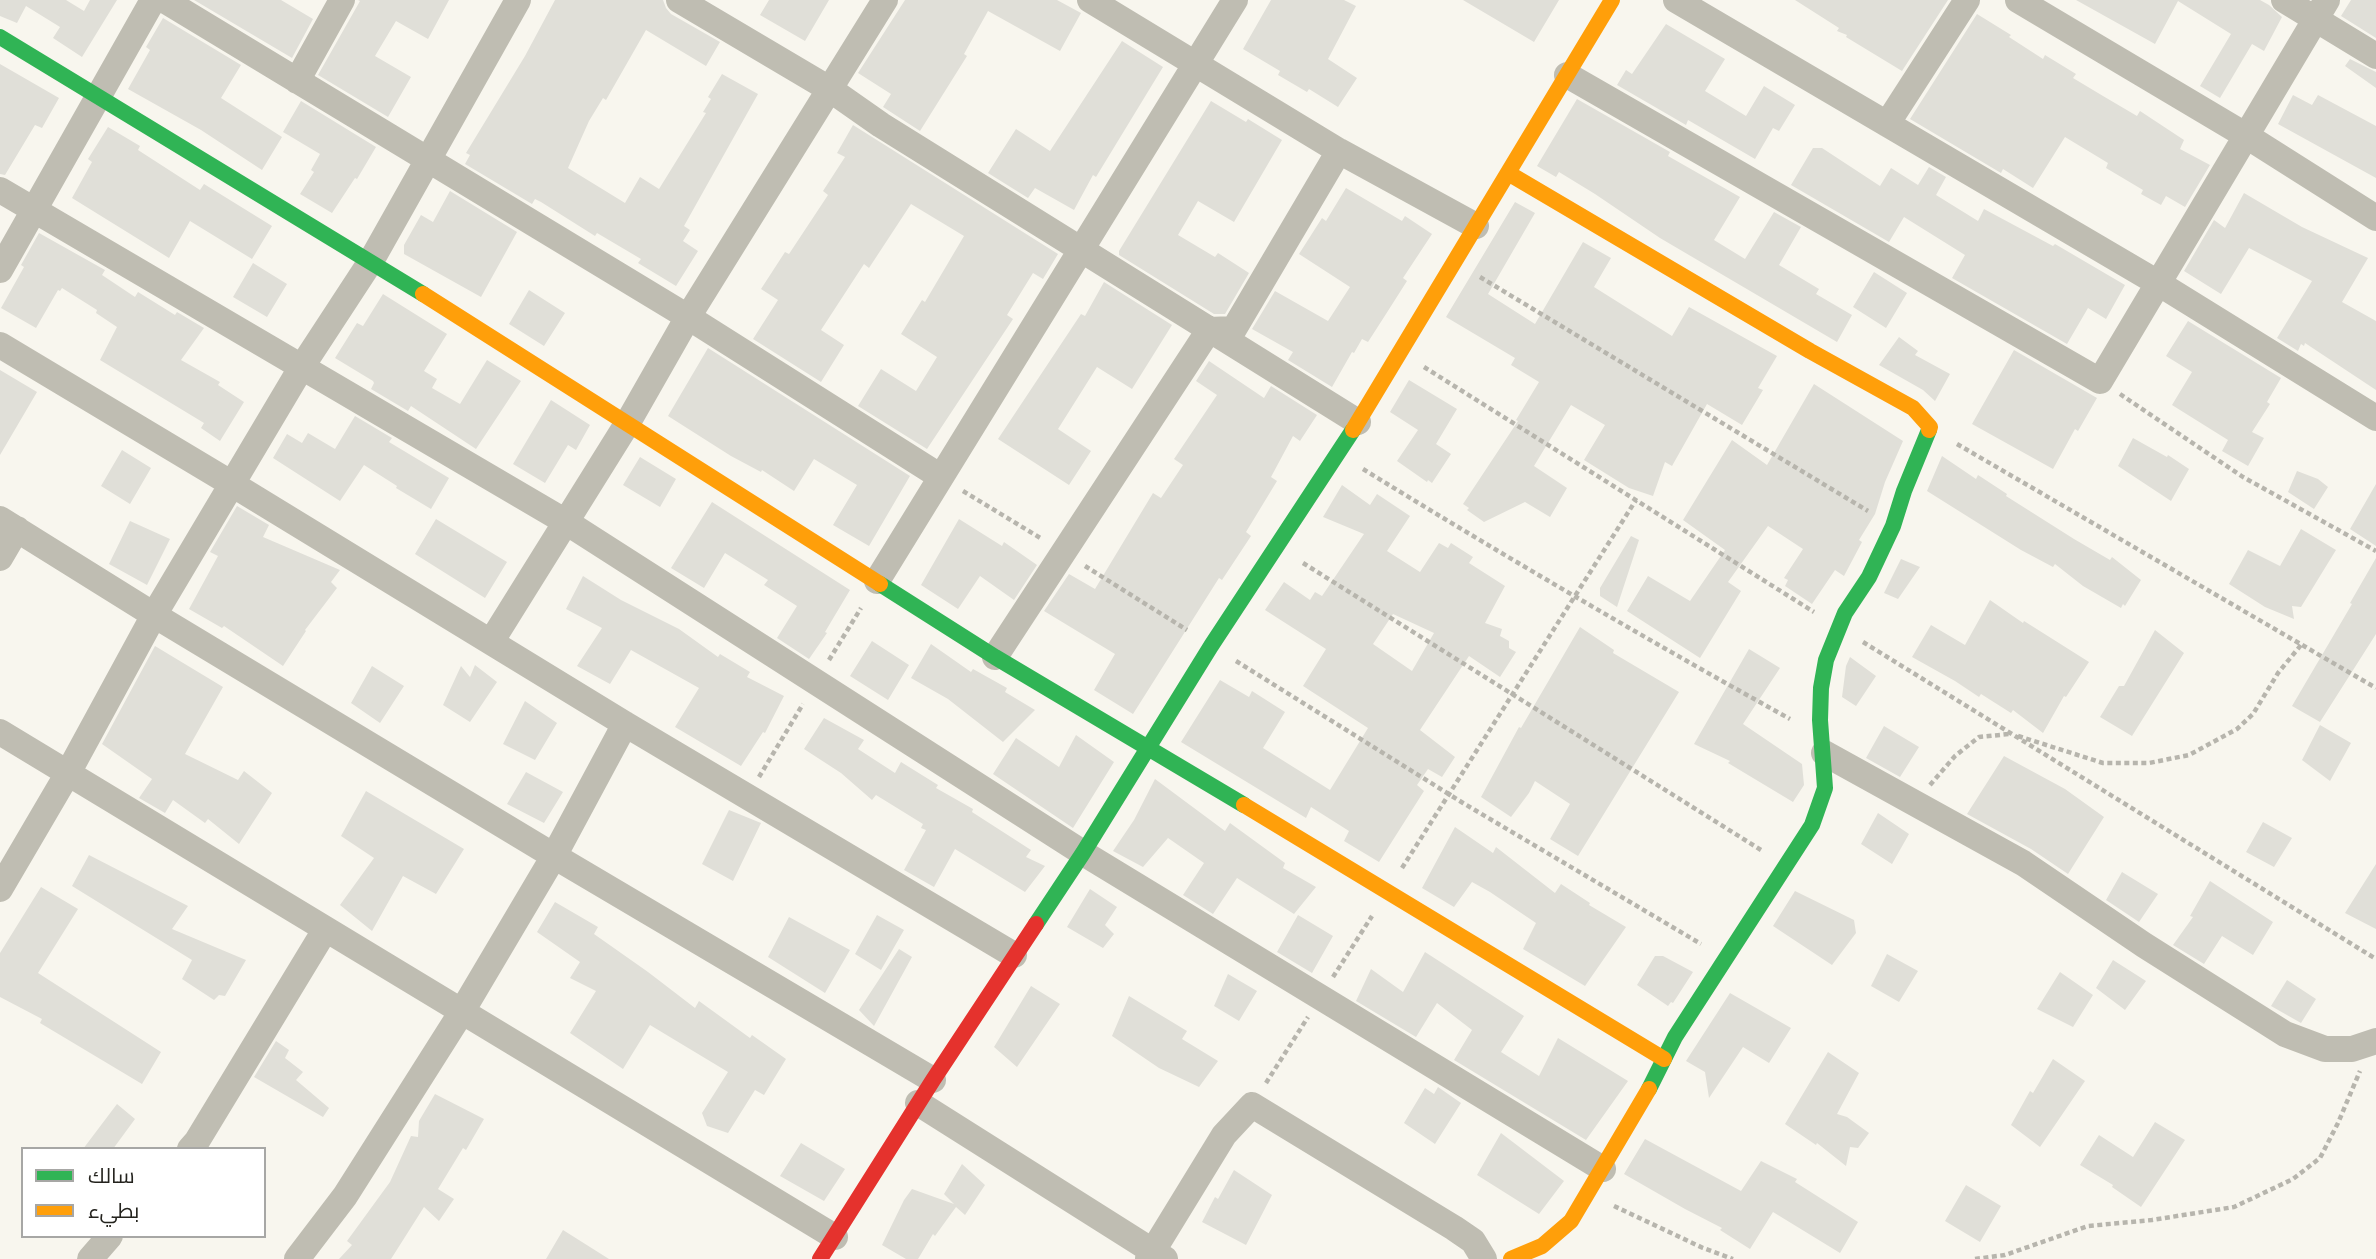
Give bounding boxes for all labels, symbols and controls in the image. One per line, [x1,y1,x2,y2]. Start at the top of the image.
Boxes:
legend [21,1147,266,1238]
text: سالك [88,1162,135,1188]
text: بطيء [88,1197,139,1223]

